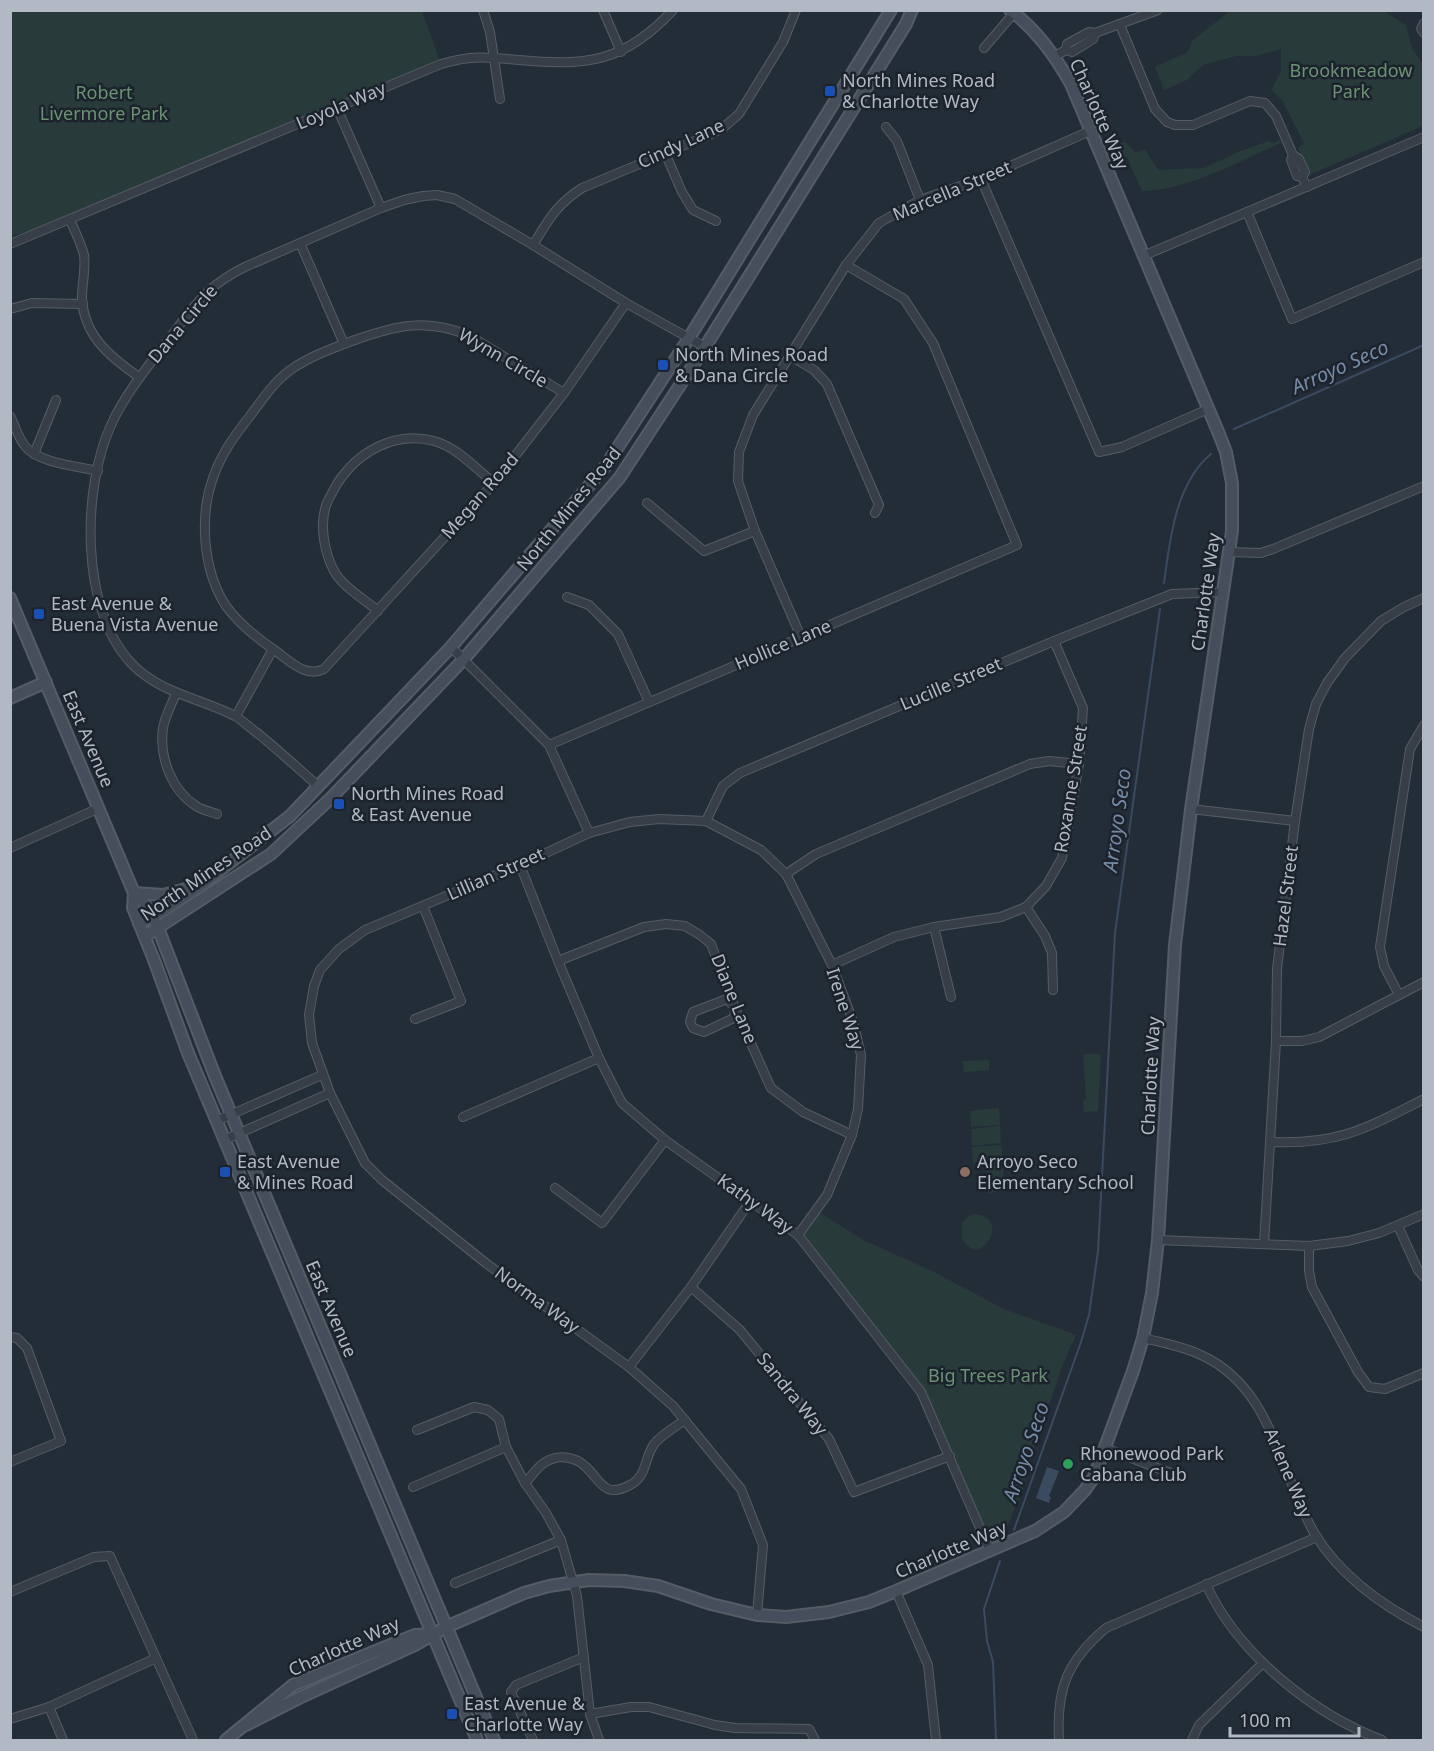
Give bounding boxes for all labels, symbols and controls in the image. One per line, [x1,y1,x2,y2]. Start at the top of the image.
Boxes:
street label: Charlotte Way [1065,54,1135,174]
park label: Brookmeadow Park [1290,58,1413,103]
place label: North Mines Road & Charlotte Way [842,68,995,113]
street label: Loyola Way [292,75,390,135]
park label: Robert Livermore Park [40,80,169,125]
marker: North Mines Road & Charlotte Way [823,84,837,98]
street label: Cindy Lane [633,113,728,174]
street label: Marcella Street [889,154,1015,226]
street label: Dana Circle [142,279,222,368]
street label: Wynn Circle [454,322,553,392]
water label: Arroyo Seco [1285,333,1393,401]
place label: North Mines Road & Dana Circle [675,342,828,387]
marker: North Mines Road & Dana Circle [656,358,670,372]
street label: North Mines Road [511,441,626,575]
street label: Megan Road [435,447,523,543]
street label: Charlotte Way [1185,530,1225,652]
place label: East Avenue & Buena Vista Avenue [51,591,218,636]
marker: East Avenue & Buena Vista Avenue [32,607,46,621]
street label: Hollice Lane [731,613,834,675]
street label: Lucille Street [896,651,1006,715]
street label: East Avenue [58,686,120,791]
street label: Roxanne Street [1048,723,1092,854]
water label: Arroyo Seco [1096,767,1137,875]
place label: North Mines Road & East Avenue [351,781,504,826]
marker: North Mines Road & East Avenue [332,797,346,811]
street label: North Mines Road [135,820,276,926]
street label: Lillian Street [443,841,549,905]
street label: Hazel Street [1267,843,1303,948]
street label: Diane Lane [706,950,764,1047]
street label: Irene Way [821,965,871,1054]
street label: Charlotte Way [1135,1015,1165,1136]
place label: East Avenue & Mines Road [237,1149,354,1194]
place label: Arroyo Seco Elementary School [977,1149,1134,1194]
marker: East Avenue & Mines Road [218,1165,232,1179]
marker: Arroyo Seco Elementary School [958,1165,972,1179]
street label: Kathy Way [713,1168,799,1239]
street label: East Avenue [301,1256,363,1361]
street label: Norma Way [490,1260,585,1339]
street label: Sandra Way [752,1347,834,1440]
park label: Big Trees Park [928,1363,1048,1387]
water label: Arroyo Seco [995,1398,1055,1507]
street label: Arlene Way [1259,1424,1319,1522]
place label: Rhonewood Park Cabana Club [1080,1441,1224,1486]
marker: Rhonewood Park Cabana Club [1061,1457,1075,1471]
street label: Charlotte Way [891,1514,1011,1583]
street label: Charlotte Way [284,1611,404,1681]
place label: East Avenue & Charlotte Way [464,1691,586,1736]
scale bar [1230,1700,1359,1738]
marker: East Avenue & Charlotte Way [445,1707,459,1721]
text: 100 m [1239,1708,1291,1732]

